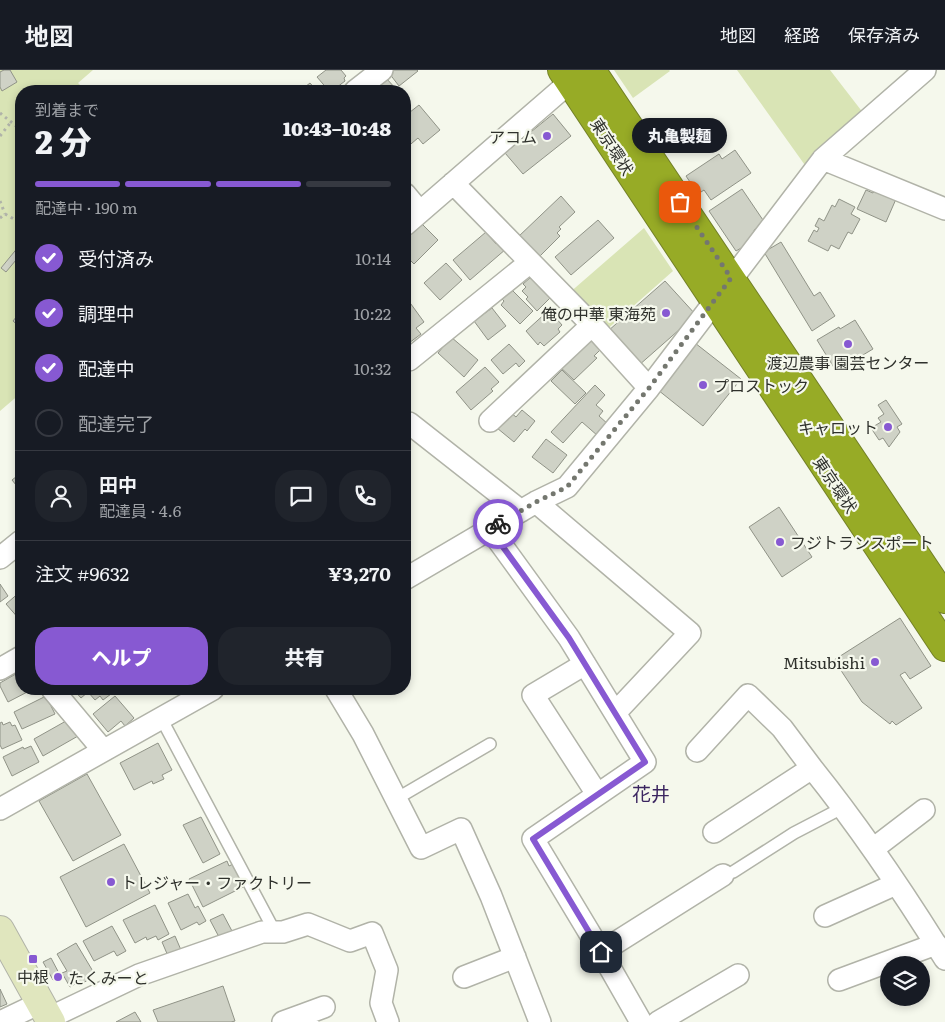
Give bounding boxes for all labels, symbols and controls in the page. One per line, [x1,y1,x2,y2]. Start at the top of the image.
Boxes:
text: 地図 [25,17,73,52]
text: 地図 [720,21,756,48]
text: 経路 [784,21,820,48]
text: 保存済み [848,21,920,48]
text: 到着まで [35,97,99,121]
street label: 東京環状 [586,113,640,179]
text: 10:43–10:48 [283,114,391,142]
text: 2 分 [35,116,91,164]
callout: 丸亀製麺 [632,117,728,152]
text: 丸亀製麺 [647,123,712,147]
place label: アコム [489,124,537,148]
marker: アコム [541,130,553,142]
pin [659,181,701,223]
icon: bag [666,188,694,216]
text: 配達中 · 190 m [35,195,138,219]
icon: check [35,244,63,272]
text: 受付済み [78,244,154,272]
text: 10:14 [355,246,391,270]
icon: check [35,299,63,327]
text: 調理中 [78,299,135,327]
text: 10:22 [354,301,391,325]
place label: 俺の中華 東海苑 [541,301,656,325]
marker: 俺の中華 東海苑 [660,307,672,319]
marker: 渡辺農事 園芸センター [842,338,854,350]
place label: 渡辺農事 園芸センター [766,350,930,374]
icon: check [35,354,63,382]
text: 配達中 [78,354,135,382]
text: 10:32 [354,356,391,380]
place label: プロストック [713,373,809,397]
marker: プロストック [697,379,709,391]
text: 配達完了 [78,409,154,437]
place label: キャロット [798,415,878,439]
marker: キャロット [882,421,894,433]
street label: 東京環状 [808,451,864,517]
button: person [35,470,87,522]
text: 田中 [99,470,137,498]
button: chat [275,470,327,522]
button: phone [339,470,391,522]
text: 配達員 · 4.6 [99,498,181,522]
courier [473,499,523,549]
icon: bike [484,510,512,538]
place label: フジトランスポート [790,530,934,554]
marker: フジトランスポート [774,536,786,548]
text: 注文 #9632 [35,559,129,587]
text: ¥3,270 [328,559,391,587]
button: ヘルプ [35,627,208,685]
button: 共有 [218,627,391,685]
place label: Mitsubishi [783,650,865,674]
marker: Mitsubishi [869,656,881,668]
district label: 花井 [632,779,670,807]
place label: トレジャー・ファクトリー [121,870,312,894]
marker: トレジャー・ファクトリー [105,876,117,888]
pin [580,931,622,973]
icon: home [587,938,615,966]
marker: 中根 [27,953,39,965]
map controls [880,956,930,1006]
button: layers [880,956,930,1006]
place label: 中根 [17,964,49,988]
place label: たくみーと [68,965,149,989]
marker: たくみーと [52,971,64,983]

